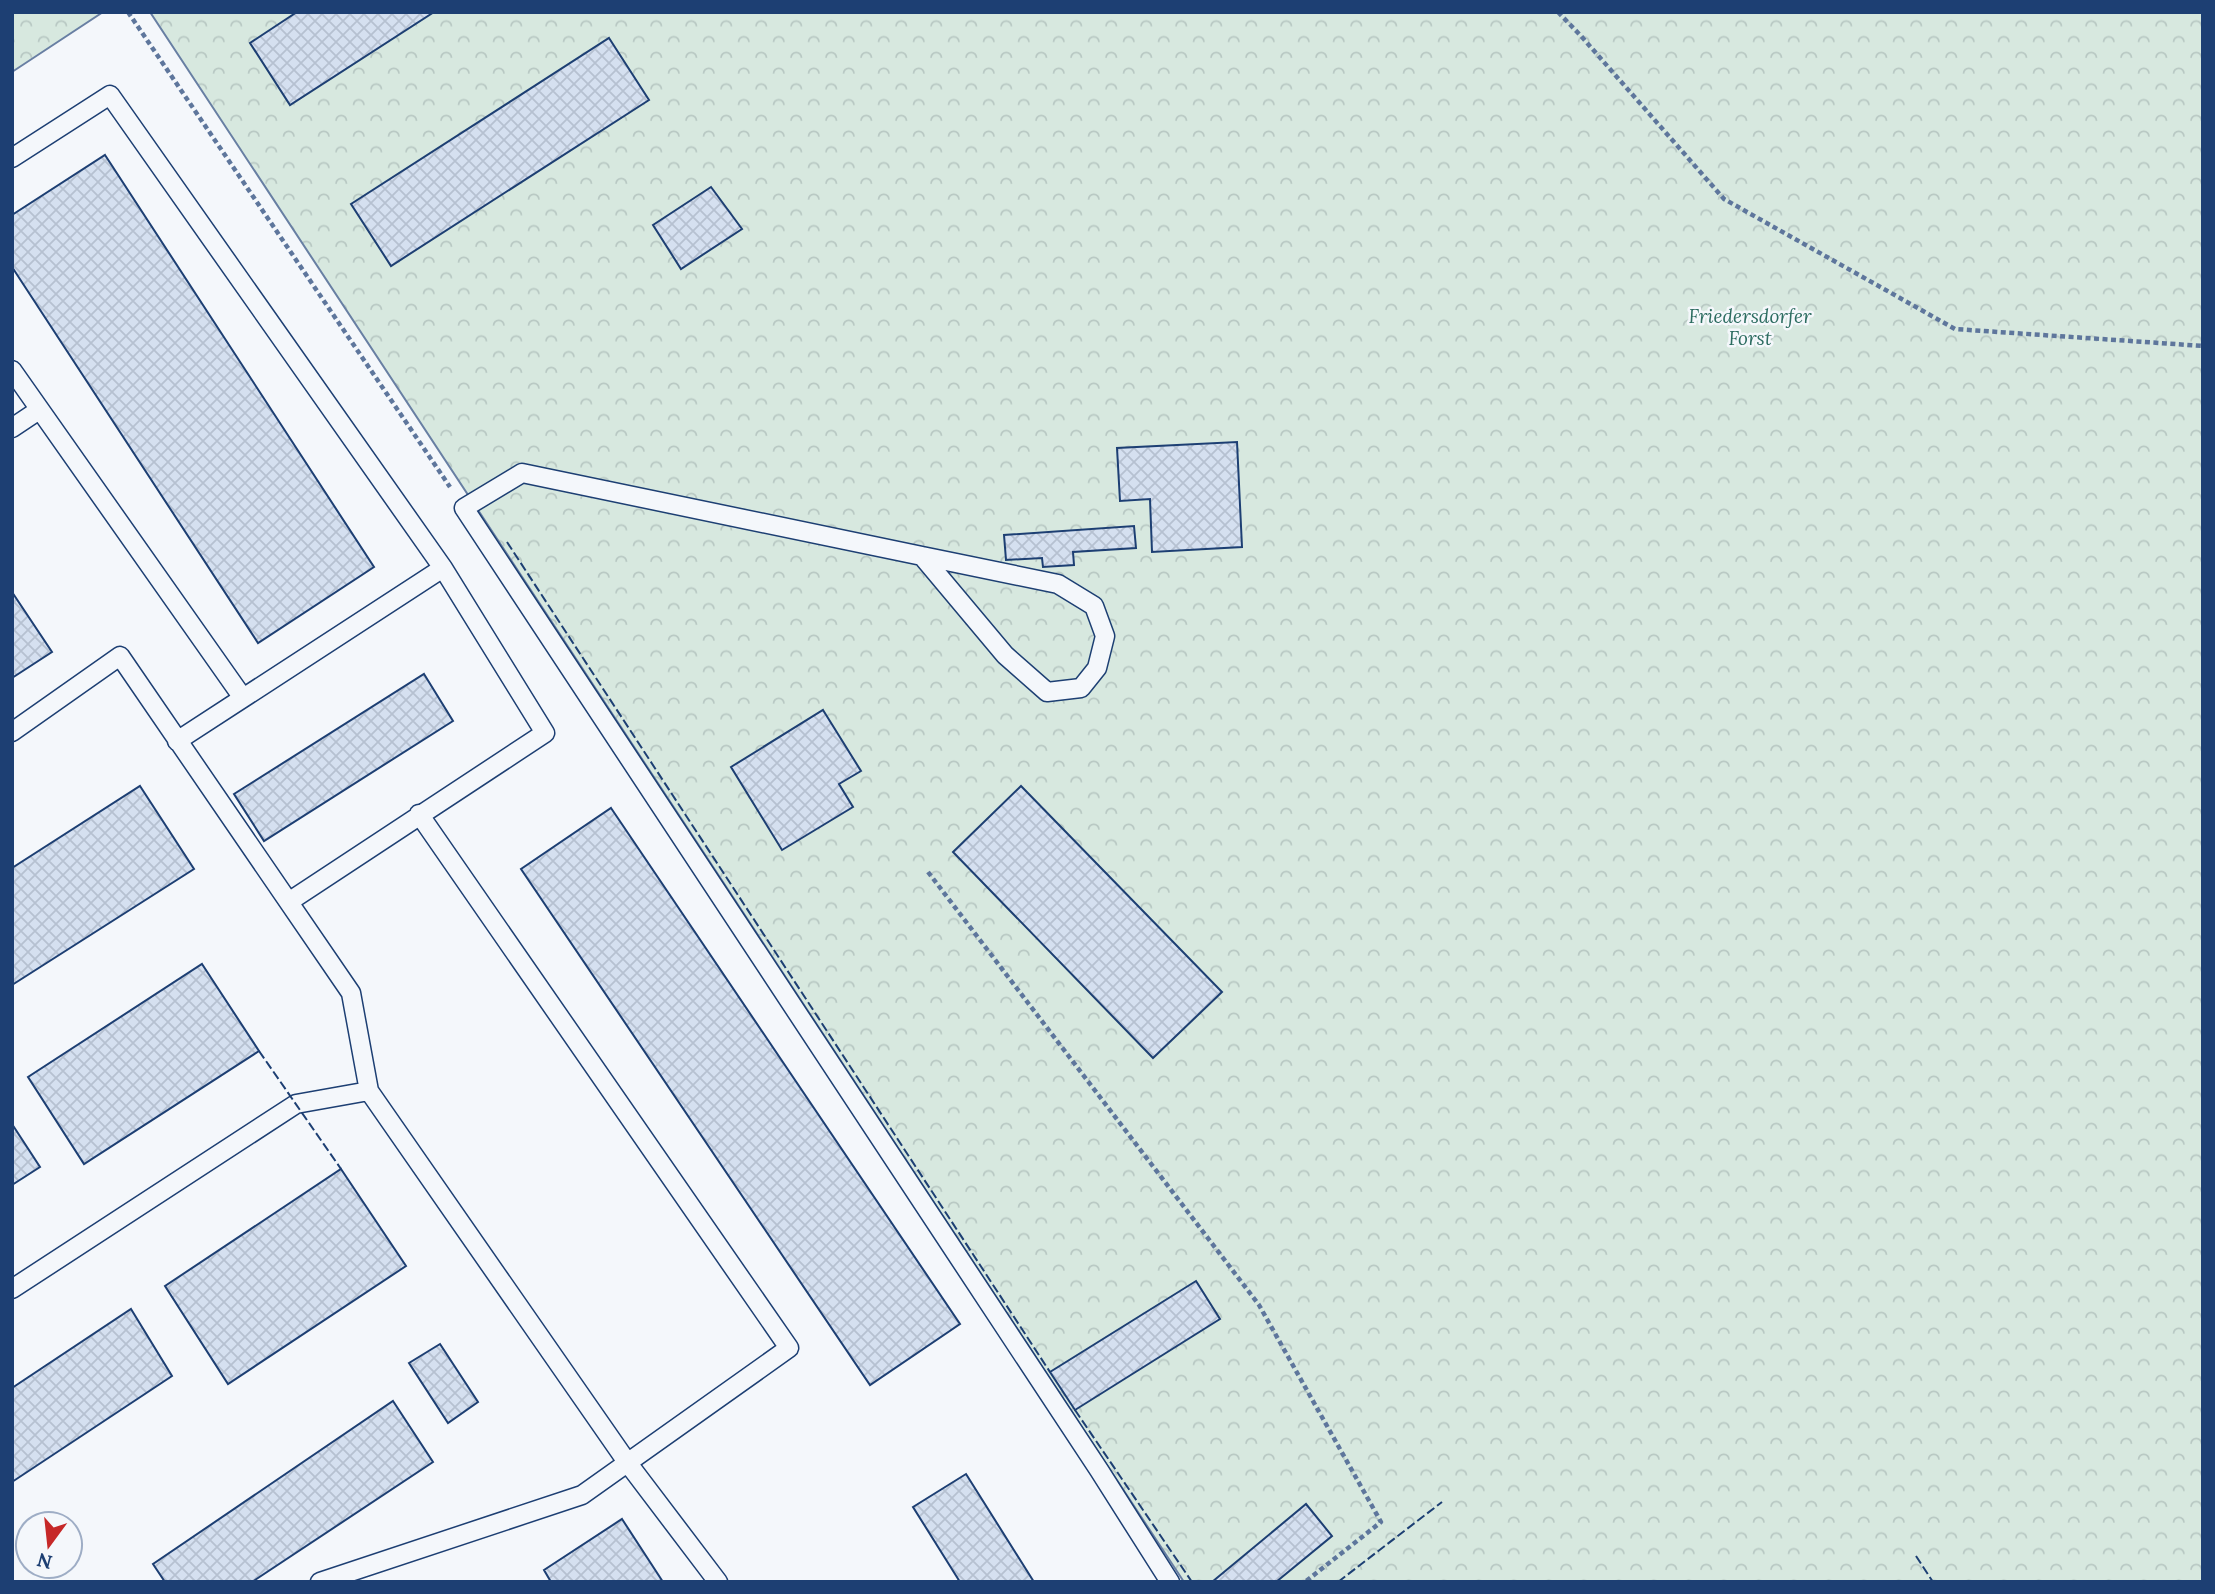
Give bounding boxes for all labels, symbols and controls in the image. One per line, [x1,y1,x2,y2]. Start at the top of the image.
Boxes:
park label: Friedersdorfer Forst [1688,304,1812,350]
north arrow [14,1510,84,1580]
text: N [34,1548,55,1575]

